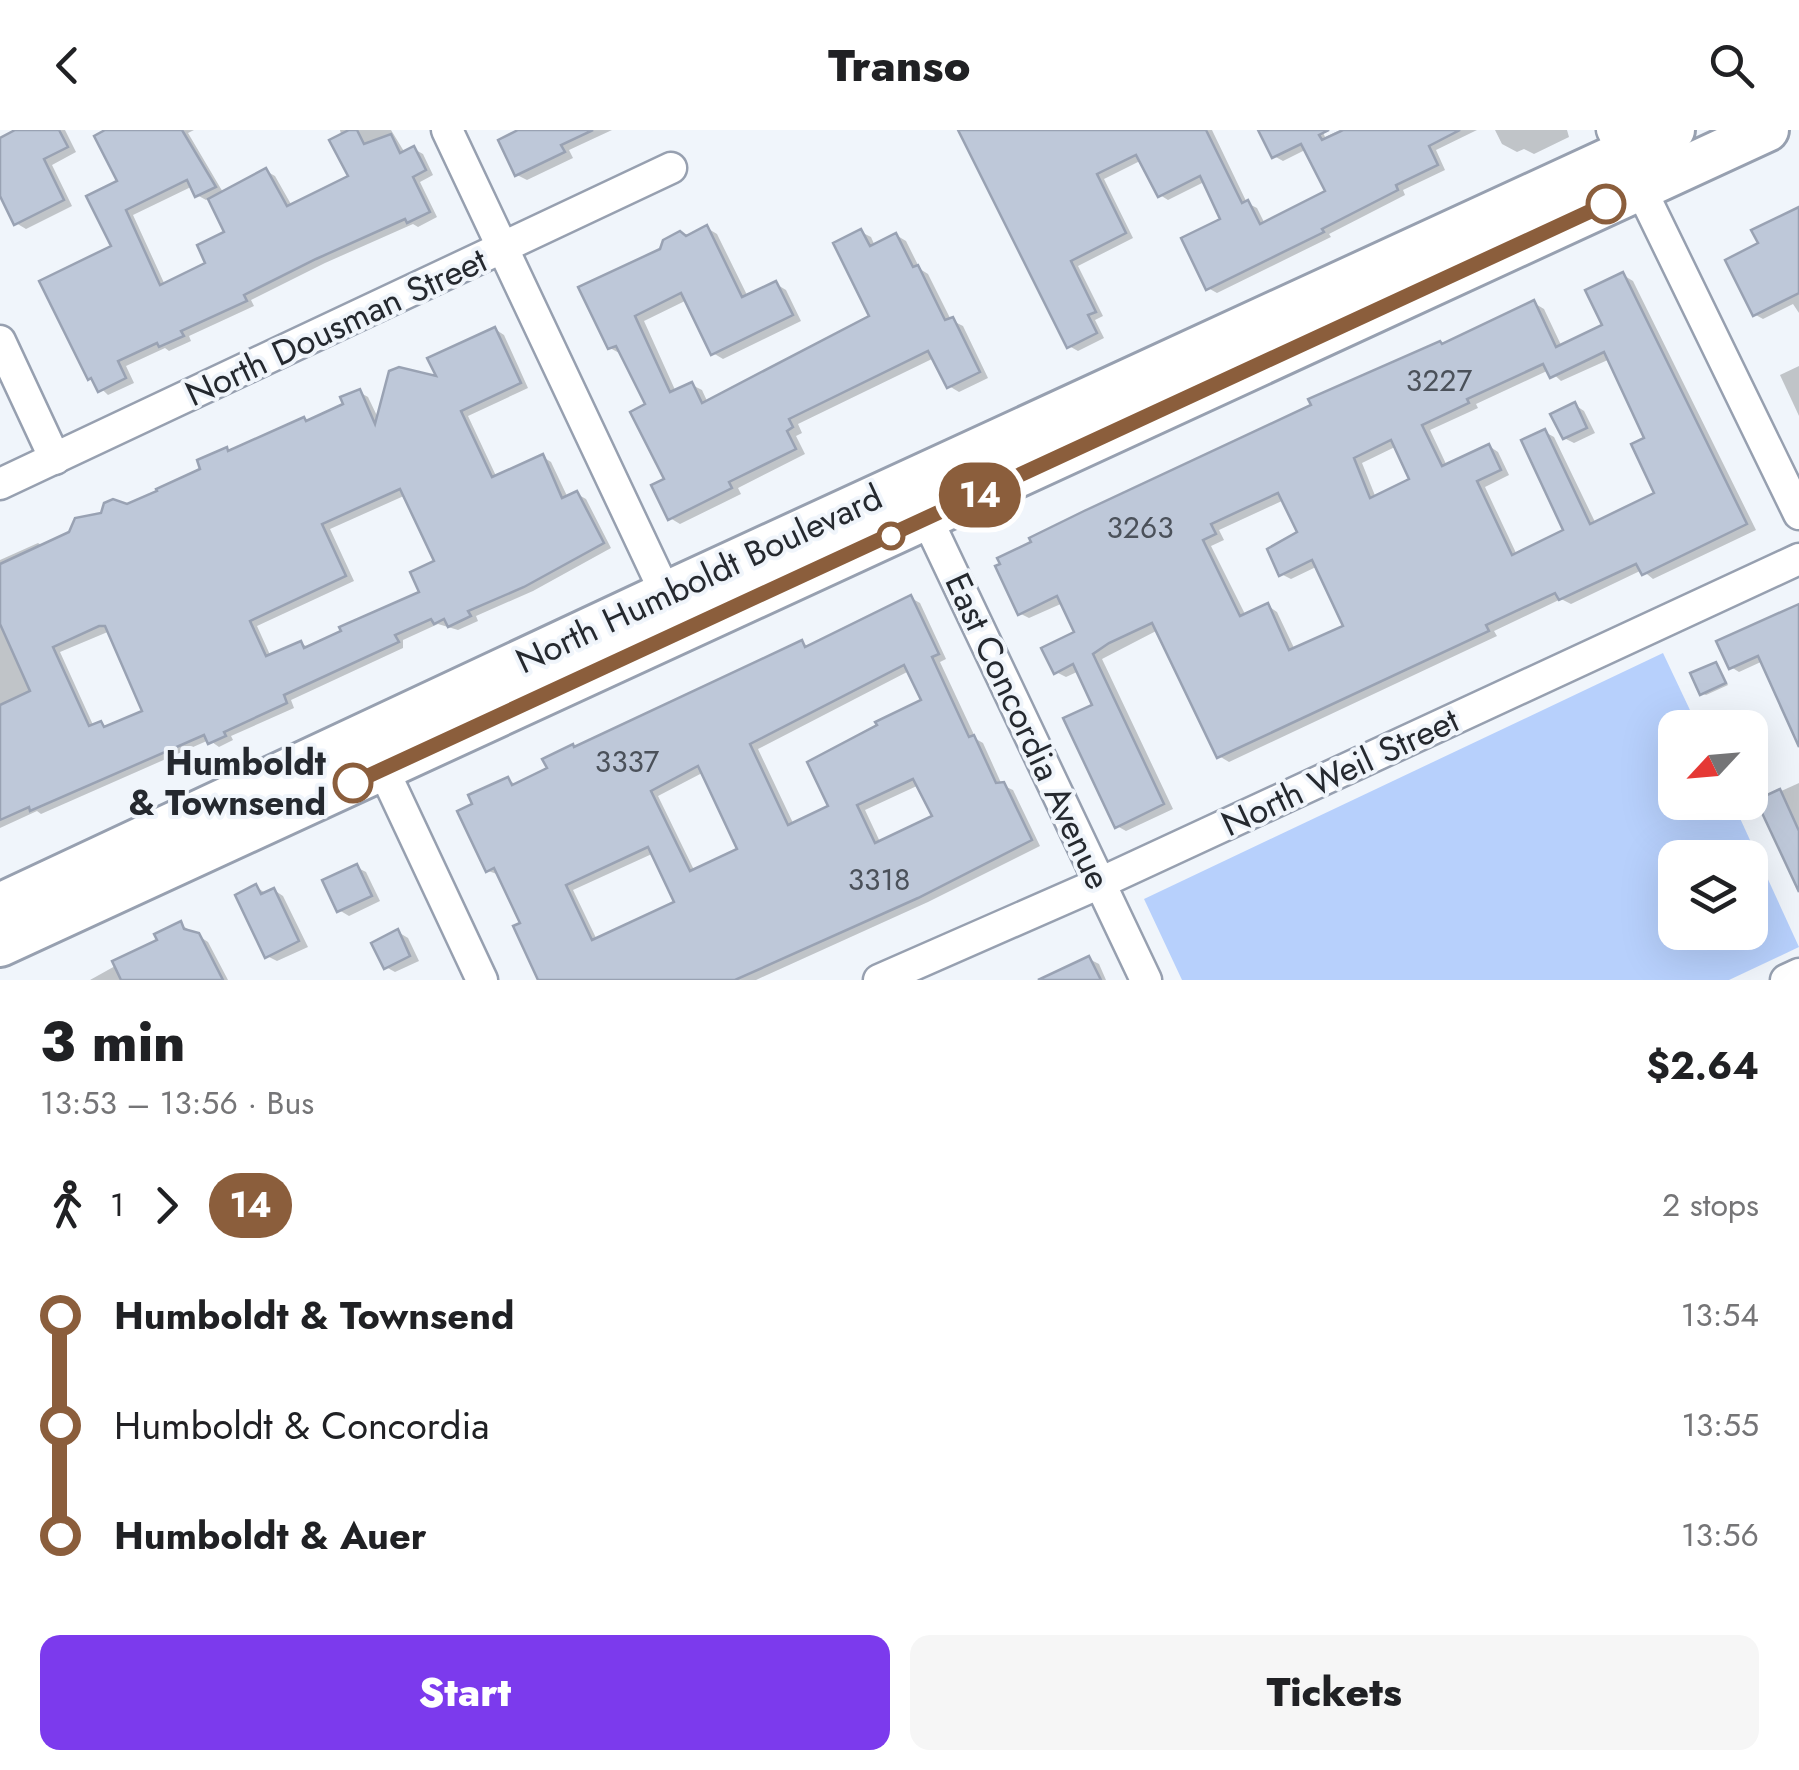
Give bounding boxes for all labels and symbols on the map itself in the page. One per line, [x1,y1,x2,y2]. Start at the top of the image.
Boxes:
unlabelled marker [1587,185,1625,223]
street label: North Dousman Street [177,235,495,419]
house number: 3227 [1406,359,1472,402]
line badge: 14 [935,462,1025,528]
street label: North Humboldt Boulevard [508,472,890,686]
house number: 3263 [1106,506,1174,549]
unlabelled marker [878,523,904,549]
street label: East Concordia Avenue [933,565,1123,897]
street label: North Weil Street [1213,695,1467,849]
north arrow [1658,710,1768,820]
place label: Humboldt & Townsend [128,738,326,828]
house number: 3337 [595,740,659,783]
marker: Humboldt & Townsend [334,764,372,802]
house number: 3318 [848,858,910,901]

